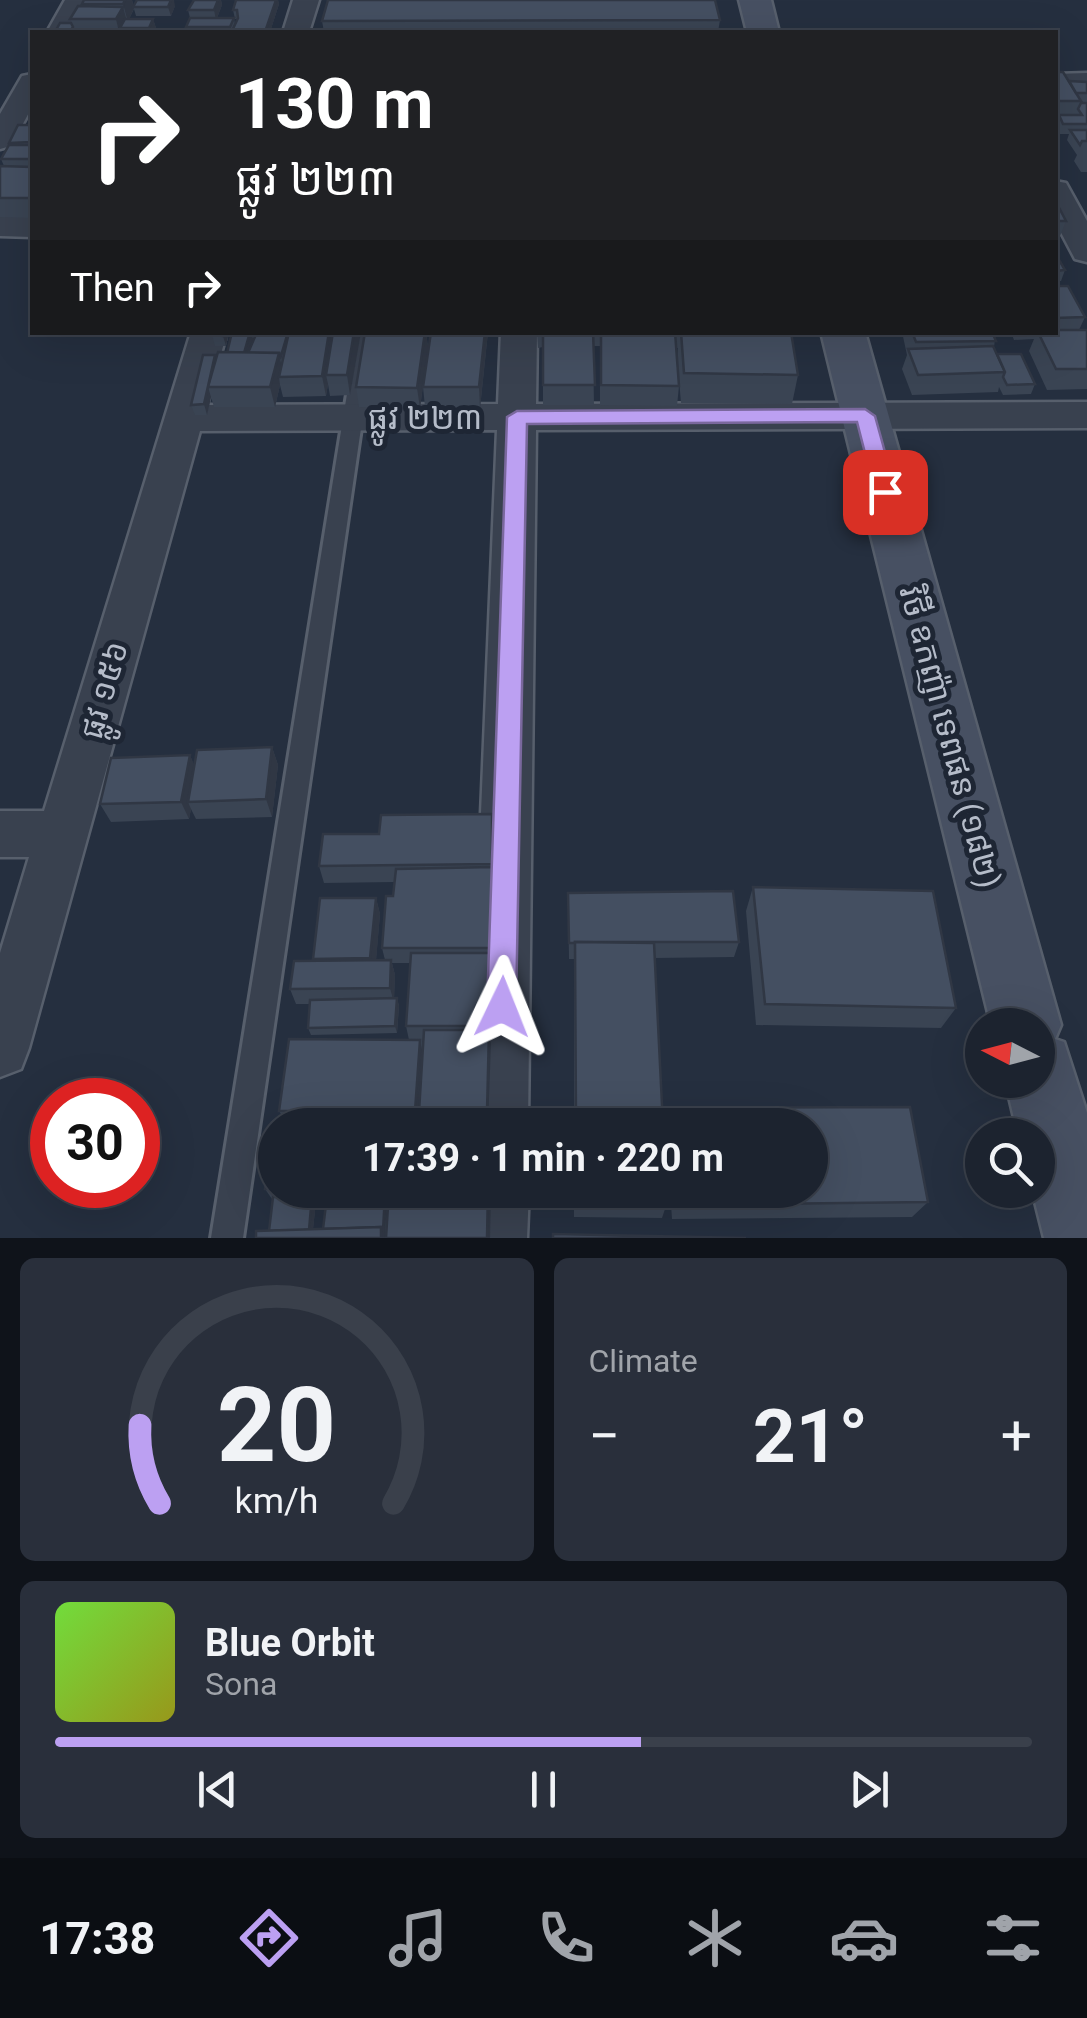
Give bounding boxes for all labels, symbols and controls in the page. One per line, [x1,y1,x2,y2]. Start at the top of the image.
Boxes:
text: 130 m [235,63,434,145]
icon: right [70,70,200,200]
text: ផ្លូវ ២២៣ [235,153,396,206]
icon: right [175,260,230,315]
text: Then [70,266,155,310]
street label: ផ្លូវ ២២៣ [368,399,482,446]
pin [843,450,928,535]
icon: arrive [858,465,913,520]
street label: វិថី ឧកញ៉ា ទេពផន (១៨២) [891,581,1010,892]
street label: ផ្លូវ ១៥៦ [72,637,145,746]
position arrow [450,955,554,1059]
north arrow [965,1008,1055,1098]
map controls [965,1008,1055,1208]
speed limit sign: 30 [30,1078,160,1208]
button: search [965,1118,1055,1208]
text: 17:39 · 1 min · 220 m [362,1136,724,1180]
text: Climate [589,1342,698,1380]
text: 20 [217,1365,336,1486]
text: 21° [753,1392,868,1480]
text: − [589,1404,620,1468]
text: + [1001,1404,1032,1468]
text: km/h [235,1480,319,1522]
text: Blue Orbit [205,1621,375,1665]
text: Sona [205,1665,277,1703]
icon: previous [190,1762,245,1817]
icon: pause [516,1762,571,1817]
icon: next [842,1762,897,1817]
icon: directions [234,1903,304,1973]
icon: music [383,1903,453,1973]
icon: phone [531,1903,601,1973]
icon: climate [680,1903,750,1973]
icon: car [829,1903,899,1973]
icon: filters [978,1903,1048,1973]
text: 17:38 [39,1912,155,1965]

